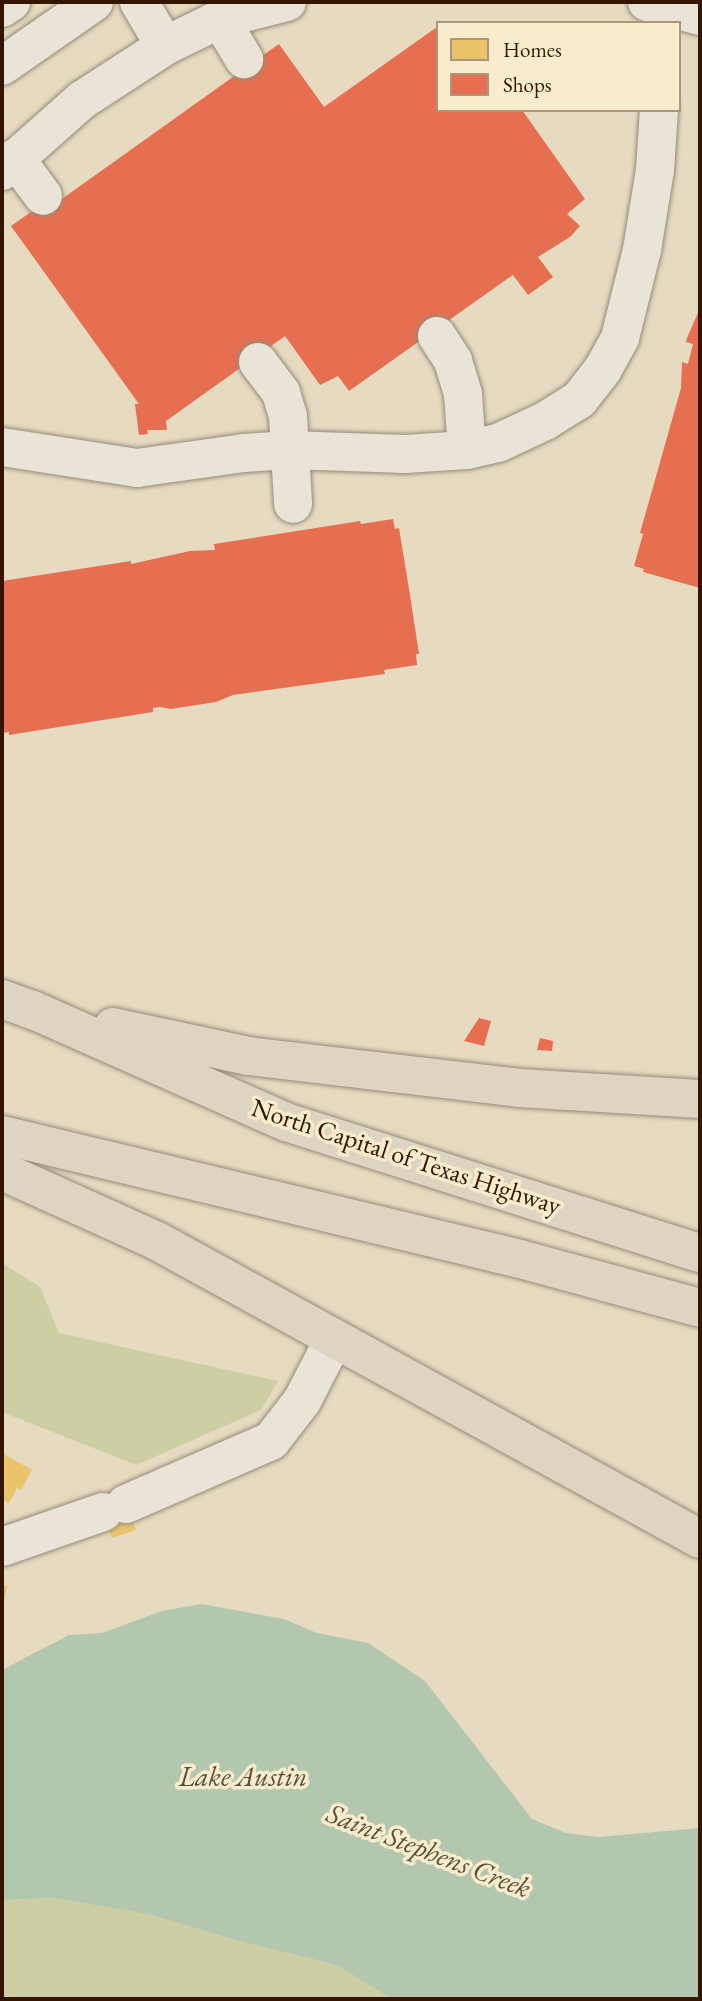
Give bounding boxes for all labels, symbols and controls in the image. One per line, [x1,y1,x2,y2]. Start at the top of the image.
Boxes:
legend [436,21,681,112]
text: Homes [503,36,562,63]
text: Shops [503,71,552,98]
street label: North Capital of Texas Highway [247,1092,565,1222]
water label: Lake Austin [179,1759,307,1793]
water label: Saint Stephens Creek [322,1796,536,1904]

